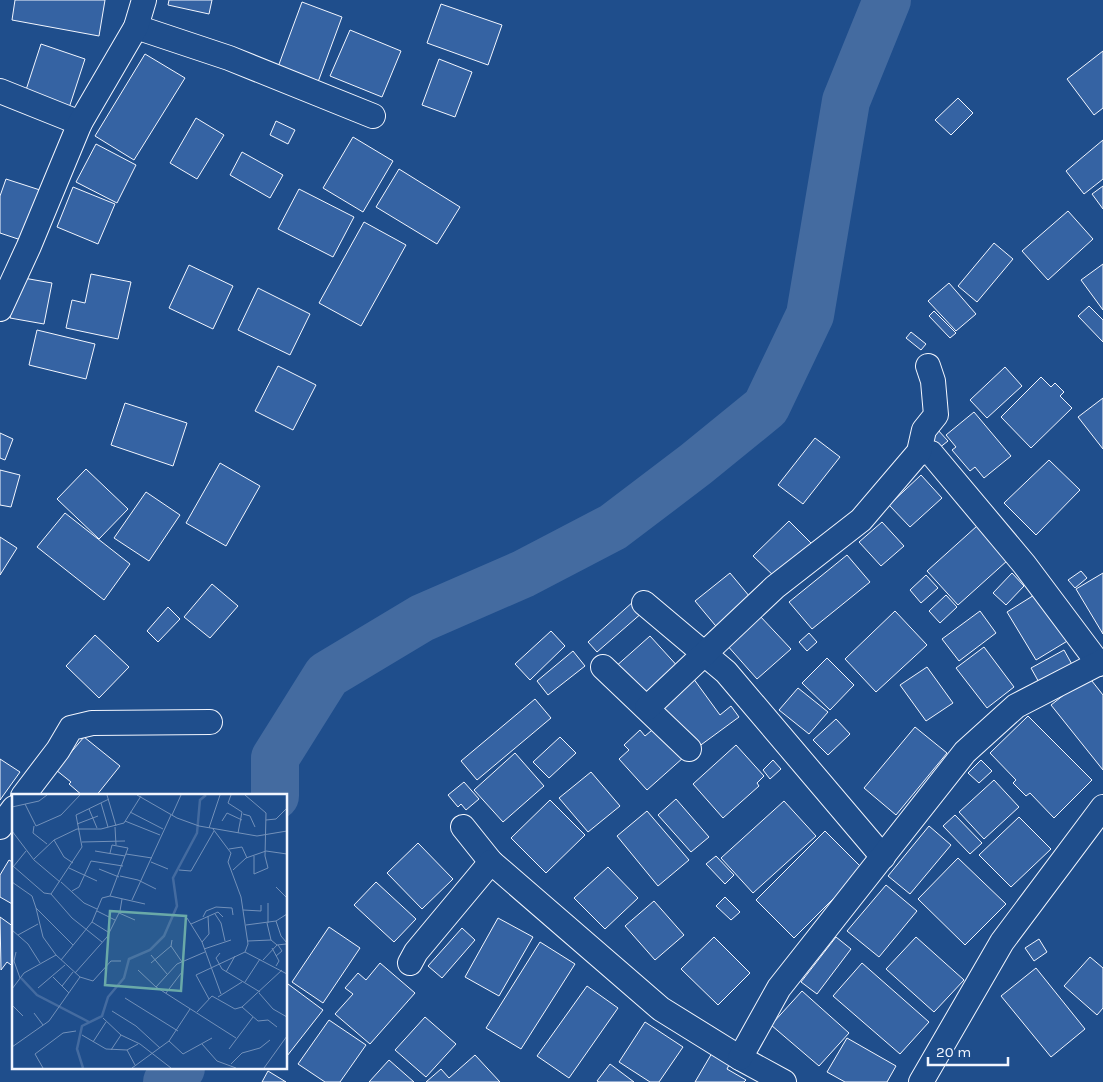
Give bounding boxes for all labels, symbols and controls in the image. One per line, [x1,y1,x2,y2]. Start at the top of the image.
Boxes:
inset map [12,794,288,1070]
scale bar [928,1034,1008,1066]
text: 20 m [936,1043,971,1061]

